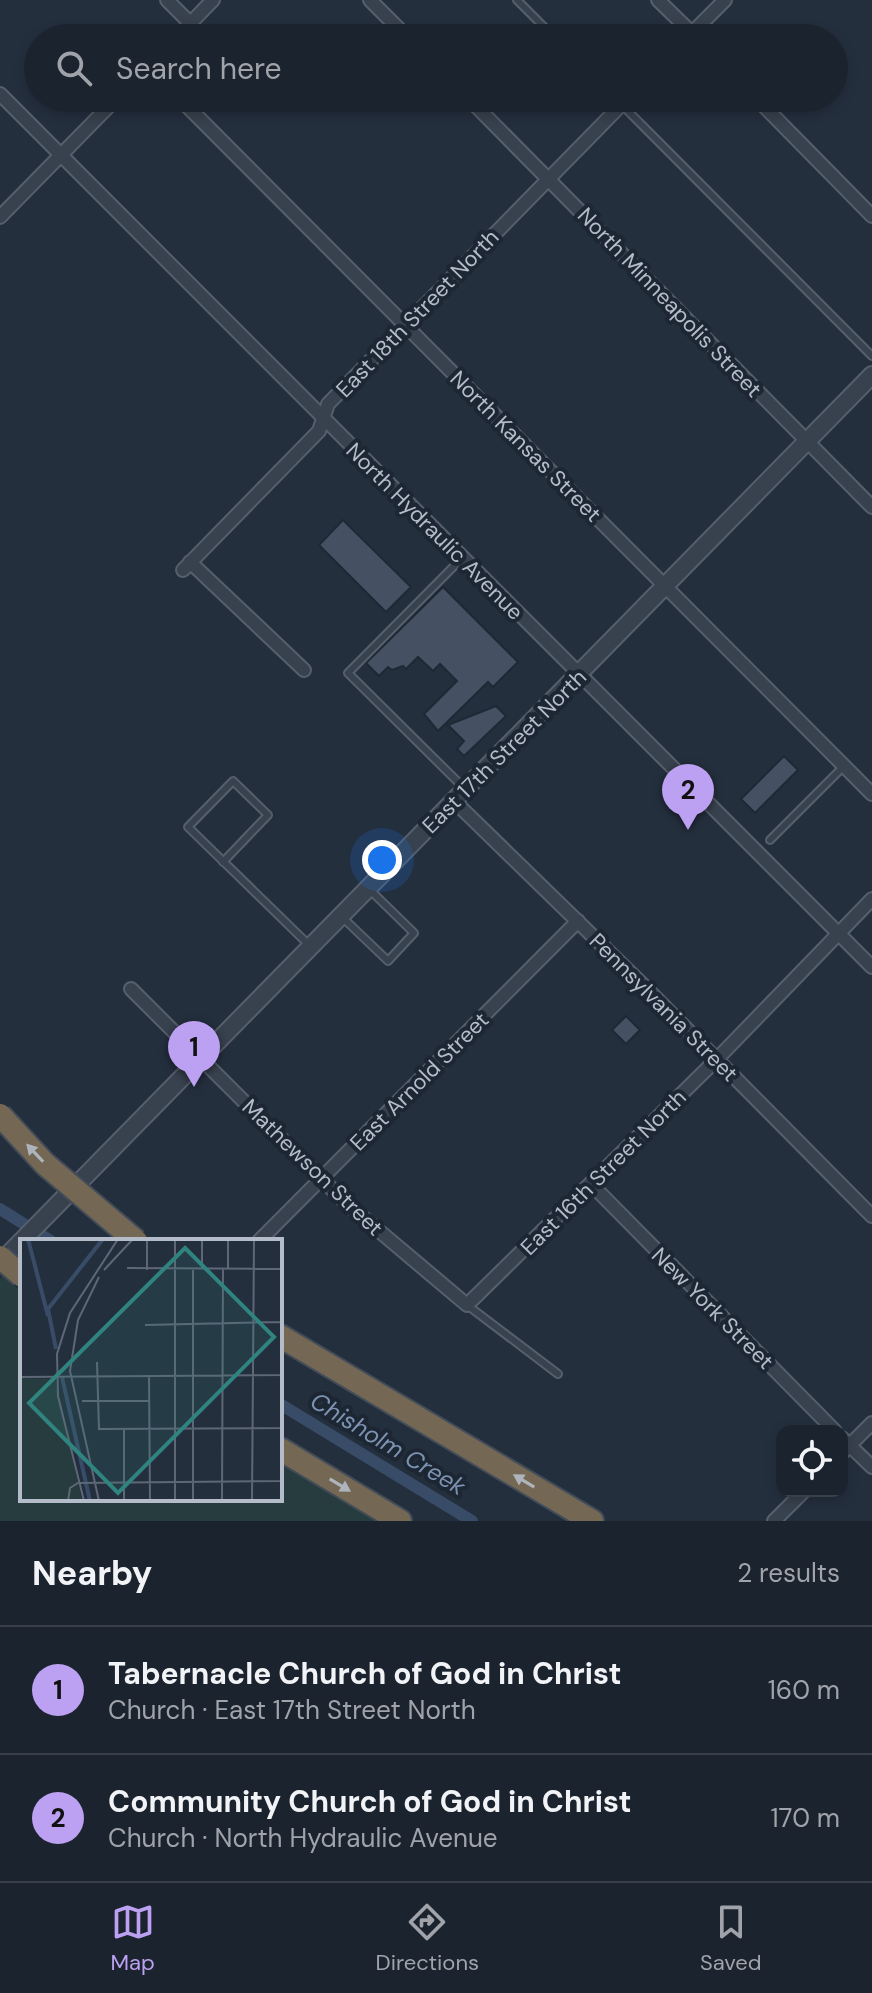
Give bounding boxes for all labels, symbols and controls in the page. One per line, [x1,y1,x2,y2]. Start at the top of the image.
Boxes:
search box [24,24,848,112]
icon: search [52,46,96,90]
text: Search here [116,49,282,88]
street label: North Minneapolis Street [571,201,768,404]
street label: East 18th Street North [330,223,505,404]
street label: North Kansas Street [444,364,608,528]
street label: North Hydraulic Avenue [340,436,530,626]
street label: East 17th Street North [416,663,593,840]
pin: 2 [662,764,714,830]
your location [362,840,402,880]
street label: Pennsylvania Street [583,927,744,1088]
street label: East Arnold Street [344,1006,495,1157]
pin: 1 [168,1021,220,1087]
street label: East 16th Street North [514,1083,692,1261]
street label: Mathewson Street [236,1093,389,1242]
one-way arrow [27,1144,45,1163]
inset map [20,1239,282,1501]
street label: New York Street [645,1241,780,1376]
water label: Chisholm Creek [305,1385,472,1503]
map controls [776,1425,848,1497]
button: locate [776,1425,848,1497]
one-way arrow [513,1474,536,1488]
one-way arrow [329,1478,351,1492]
text: Nearby [32,1551,152,1596]
text: 2 results [737,1556,840,1590]
text: Tabernacle Church of God in Christ [108,1654,622,1693]
text: 1 [53,1673,63,1707]
text: 160 m [768,1673,840,1707]
text: Church · East 17th Street North [108,1693,476,1727]
text: Community Church of God in Christ [108,1782,632,1821]
text: 2 [50,1801,66,1835]
text: 170 m [771,1801,840,1835]
text: Church · North Hydraulic Avenue [108,1821,498,1855]
tab: Map [110,1900,155,1977]
tab: Directions [376,1900,479,1977]
tab: Saved [700,1900,762,1977]

